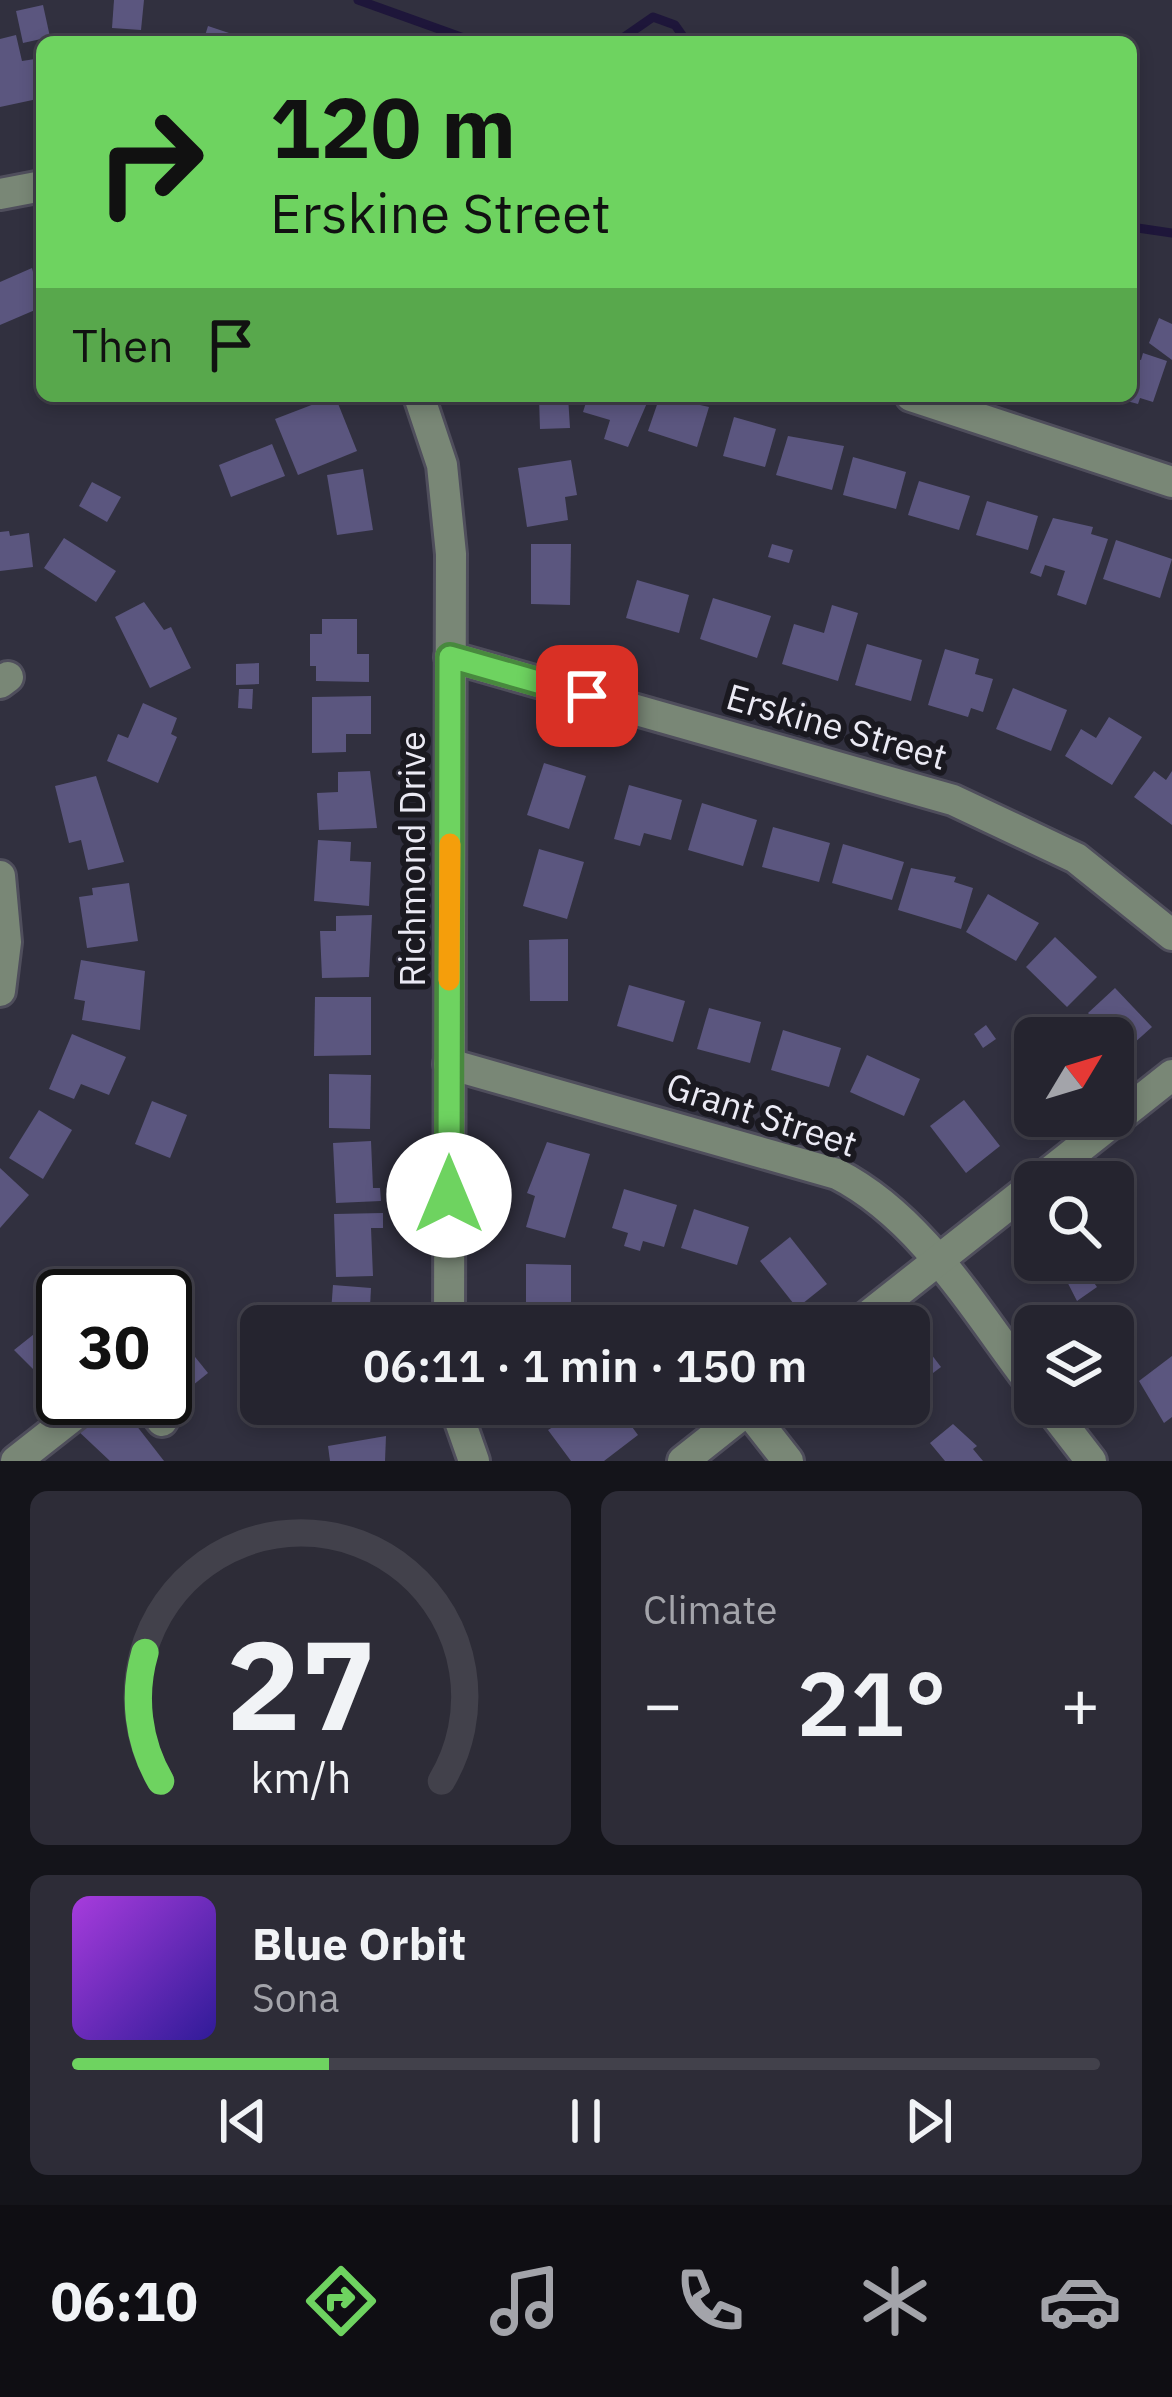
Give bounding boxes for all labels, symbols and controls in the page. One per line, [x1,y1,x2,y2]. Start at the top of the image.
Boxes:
text: 120 m [270,72,516,181]
icon: right [72,84,228,240]
text: Erskine Street [270,178,611,248]
icon: arrive [198,312,264,378]
text: Then [72,316,174,374]
pin [536,645,638,747]
icon: arrive [554,663,620,729]
street label: Erskine Street [721,672,953,780]
street label: Richmond Drive [388,731,435,987]
north arrow [1014,1017,1134,1137]
map controls [1014,1017,1134,1425]
street label: Grant Street [661,1061,863,1167]
position arrow [386,1132,512,1258]
button: search [1014,1161,1134,1281]
speed limit sign: 30 [36,1269,192,1425]
button: layers [1014,1305,1134,1425]
text: 06:11 · 1 min · 150 m [363,1336,807,1394]
text: Climate [643,1584,777,1635]
text: 27 [226,1602,375,1764]
text: 21° [796,1644,947,1761]
text: − [643,1660,683,1746]
text: + [1060,1660,1100,1746]
text: km/h [250,1749,351,1805]
text: Blue Orbit [252,1914,466,1972]
text: Sona [252,1972,339,2023]
icon: previous [210,2088,276,2154]
icon: pause [553,2088,619,2154]
icon: next [896,2088,962,2154]
icon: directions [299,2259,383,2343]
icon: music [483,2259,567,2343]
icon: phone [668,2259,752,2343]
icon: climate [853,2259,937,2343]
icon: car [1038,2259,1122,2343]
text: 06:10 [50,2266,198,2336]

